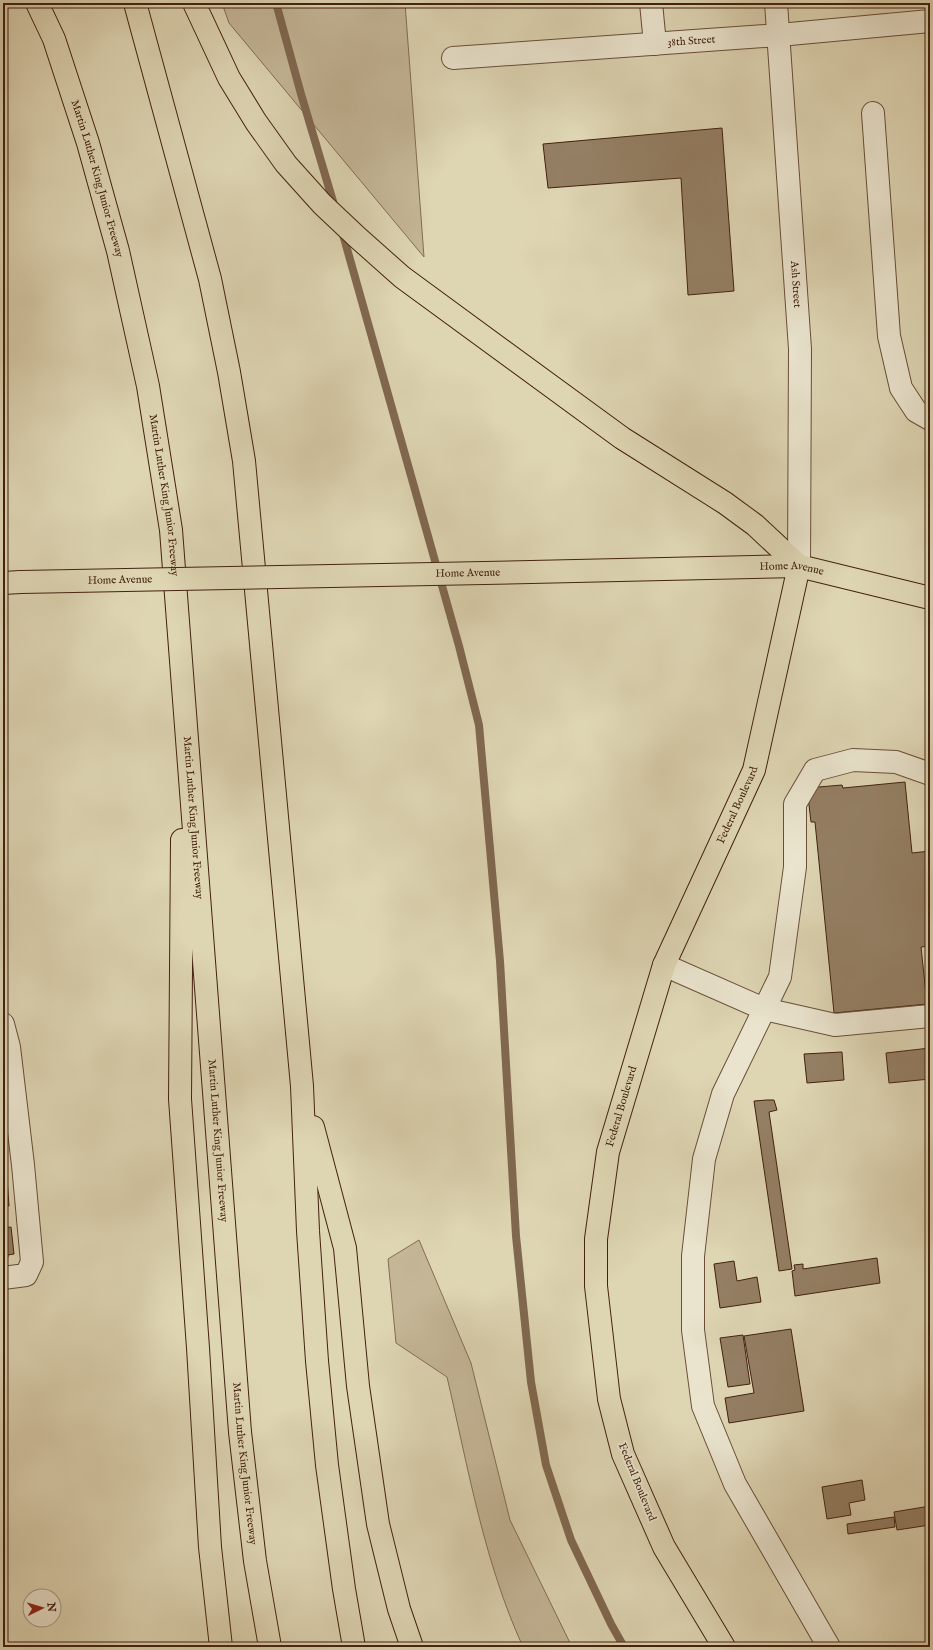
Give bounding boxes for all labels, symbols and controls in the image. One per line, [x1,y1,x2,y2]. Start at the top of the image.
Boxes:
street label: 38th Street [667,32,716,50]
street label: Martin Luther King Junior Freeway [67,98,126,259]
street label: Ash Street [787,259,804,308]
street label: Martin Luther King Junior Freeway [146,413,182,577]
street label: Home Avenue [759,559,825,579]
street label: Home Avenue [435,566,500,581]
street label: Home Avenue [87,572,153,588]
street label: Martin Luther King Junior Freeway [180,736,206,900]
street label: Federal Boulevard [714,765,762,846]
street label: Martin Luther King Junior Freeway [205,1059,231,1223]
street label: Federal Boulevard [603,1064,640,1149]
street label: Martin Luther King Junior Freeway [229,1382,260,1546]
street label: Federal Boulevard [615,1441,659,1523]
north arrow [22,1588,62,1628]
text: N [43,1601,58,1613]

